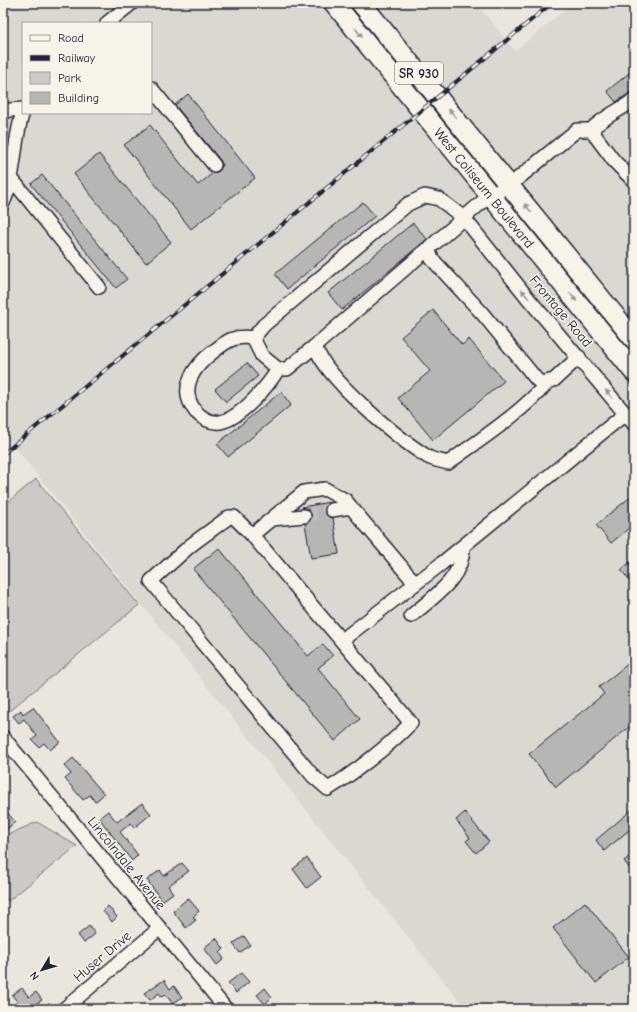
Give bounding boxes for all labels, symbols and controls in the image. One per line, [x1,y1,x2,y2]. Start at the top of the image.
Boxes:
legend [22,22,152,114]
one-way arrow [354,28,363,39]
text: Road [58,31,84,45]
text: Railway [58,51,96,65]
road number: SR 930 [395,62,443,84]
text: Park [58,71,81,85]
text: Building [58,91,99,105]
one-way arrow [447,108,456,119]
street label: West Coliseum Boulevard [430,124,538,252]
one-way arrow [523,202,532,213]
street label: Frontage Road [526,272,596,351]
one-way arrow [521,289,530,300]
one-way arrow [568,292,577,303]
one-way arrow [604,389,613,400]
street label: Lincolndale Avenue [84,813,169,913]
street label: Huser Drive [70,927,135,986]
north arrow [22,950,62,990]
text: N [27,969,42,983]

